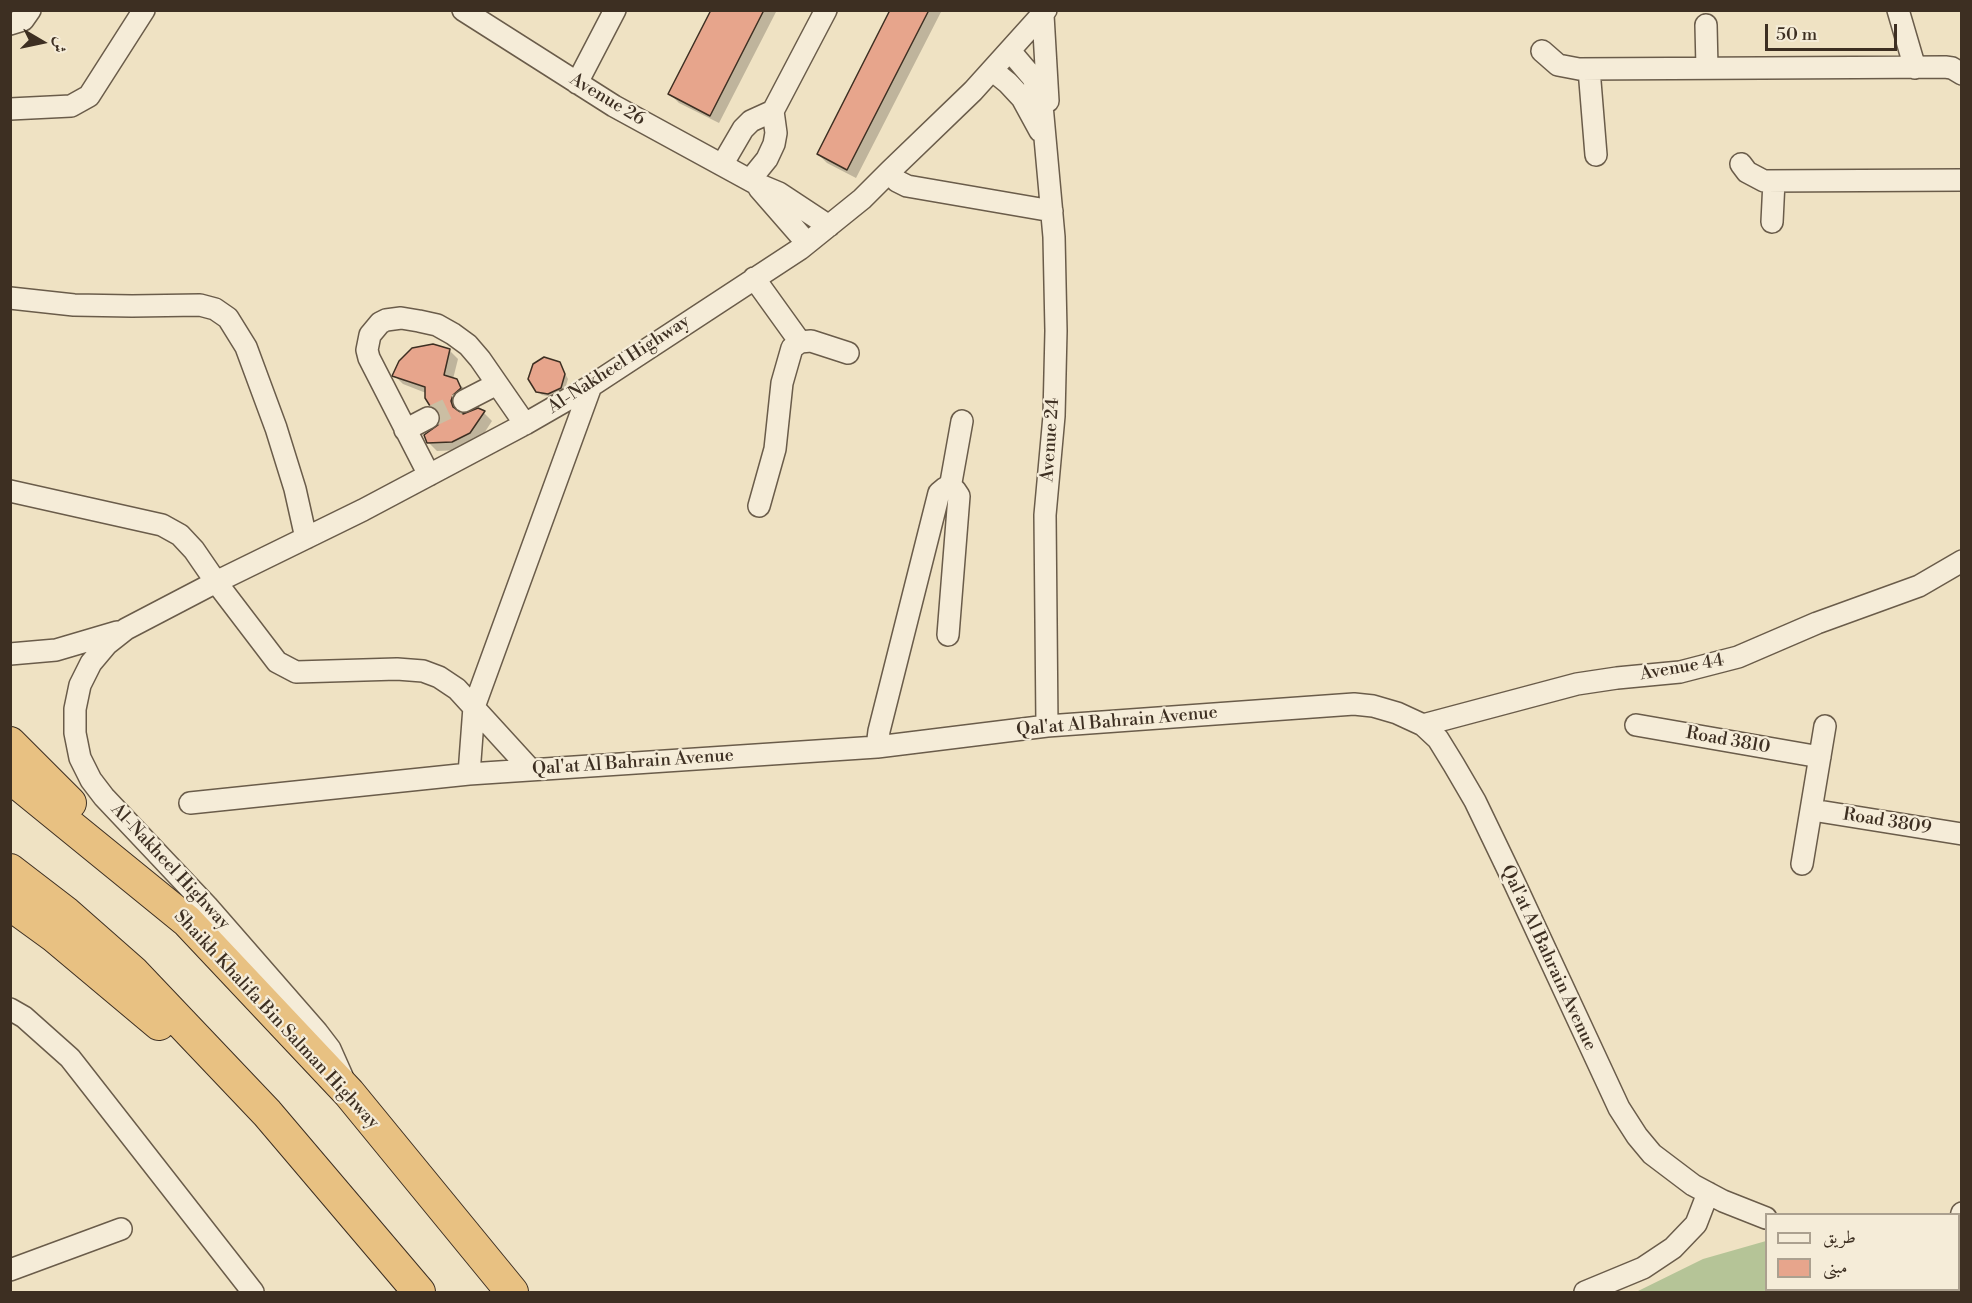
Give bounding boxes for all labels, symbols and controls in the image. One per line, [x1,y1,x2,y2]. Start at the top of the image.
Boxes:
north arrow [12,12,72,72]
scale bar [1768,12,1900,50]
text: 50 m [1776,23,1817,46]
text: ش [49,35,71,54]
street label: Avenue 26 [565,69,649,131]
street label: Al-Nakheel Highway [544,311,694,419]
street label: Avenue 24 [1037,397,1065,483]
street label: Avenue 44 [1638,650,1726,686]
street label: Qal'at Al Bahrain Avenue [1015,702,1219,742]
street label: Road 3810 [1684,723,1772,759]
street label: Qal'at Al Bahrain Avenue [531,745,735,781]
street label: Al-Nakheel Highway [106,799,234,935]
street label: Road 3809 [1841,804,1933,840]
street label: Qal'at Al Bahrain Avenue [1496,862,1600,1054]
street label: Shaikh Khalifa Bin Salman Highway [169,906,383,1134]
legend [1765,1213,1960,1291]
text: طريق [1823,1226,1856,1249]
text: مبنى [1823,1256,1848,1279]

